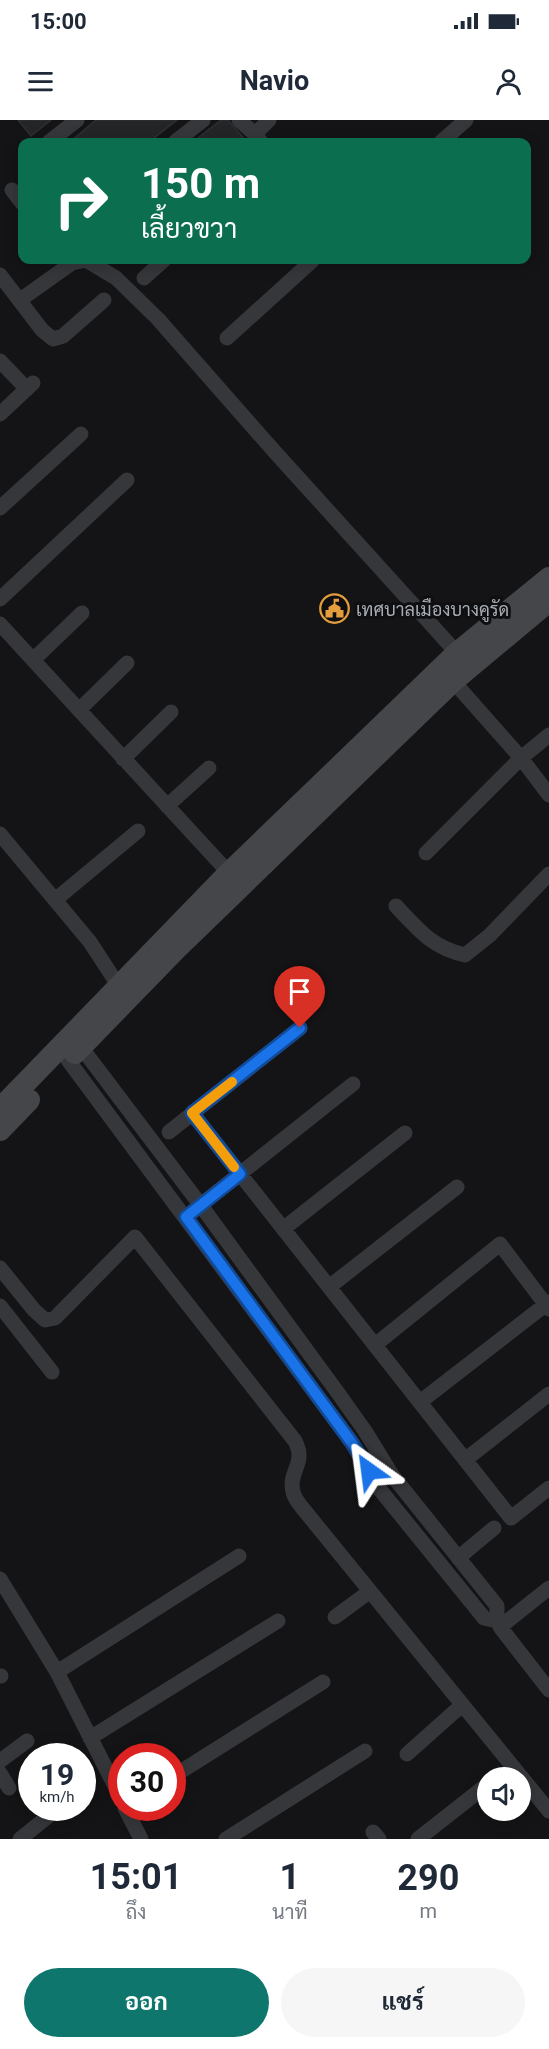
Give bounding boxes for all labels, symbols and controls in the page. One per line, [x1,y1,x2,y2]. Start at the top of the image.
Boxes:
text: 15:00 [30,9,87,34]
icon: menu [24,65,57,98]
text: Navio [240,65,309,97]
icon: person [492,65,525,98]
text: 150 m [141,159,260,208]
icon: right [42,162,120,240]
text: เลี้ยวขวา [141,213,237,245]
public building icon: เทศบาลเมืองบางคูรัด [319,593,351,625]
place label: เทศบาลเมืองบางคูรัด [356,598,509,623]
pin [274,966,325,1028]
icon: arrive [283,975,316,1008]
position arrow [337,1439,401,1503]
speed limit sign: 30 [108,1743,186,1821]
text: 19 [40,1757,74,1792]
map controls [477,1767,531,1821]
button: sound [477,1767,531,1821]
text: km/h [39,1788,75,1806]
text: 15:01 [90,1856,182,1898]
text: 1 [280,1856,300,1898]
text: 290 [397,1857,459,1899]
text: m [420,1899,437,1923]
text: ถึง [126,1900,146,1924]
text: นาที [272,1900,308,1924]
button: ออก [24,1968,269,2037]
button: แชร์ [281,1968,525,2037]

